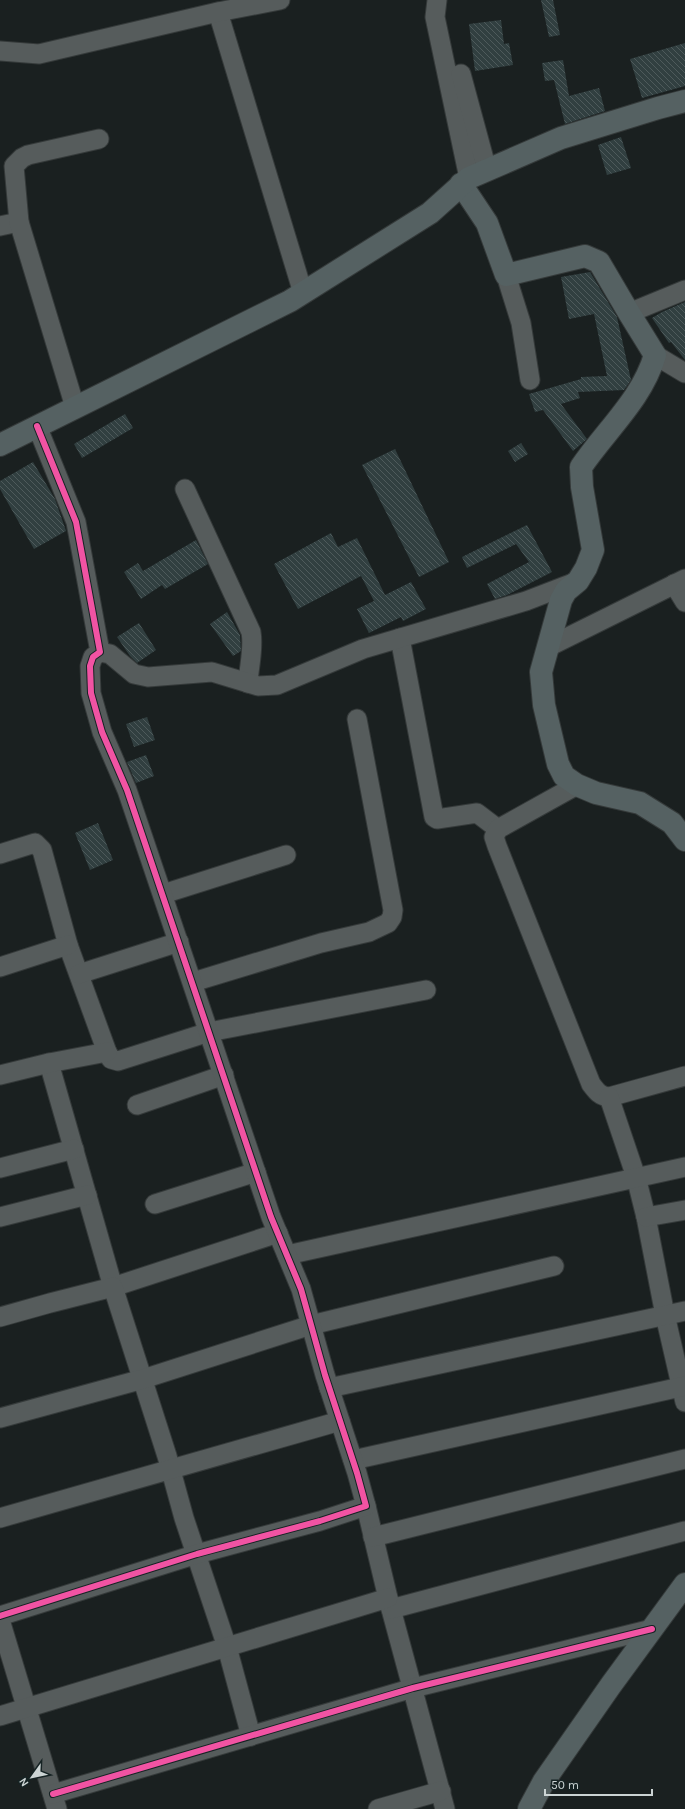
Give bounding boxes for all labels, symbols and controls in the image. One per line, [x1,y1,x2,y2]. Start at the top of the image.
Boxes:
north arrow [12,1757,52,1797]
scale bar [545,1771,652,1797]
text: N [16,1775,32,1789]
text: 50 m [551,1778,579,1792]

